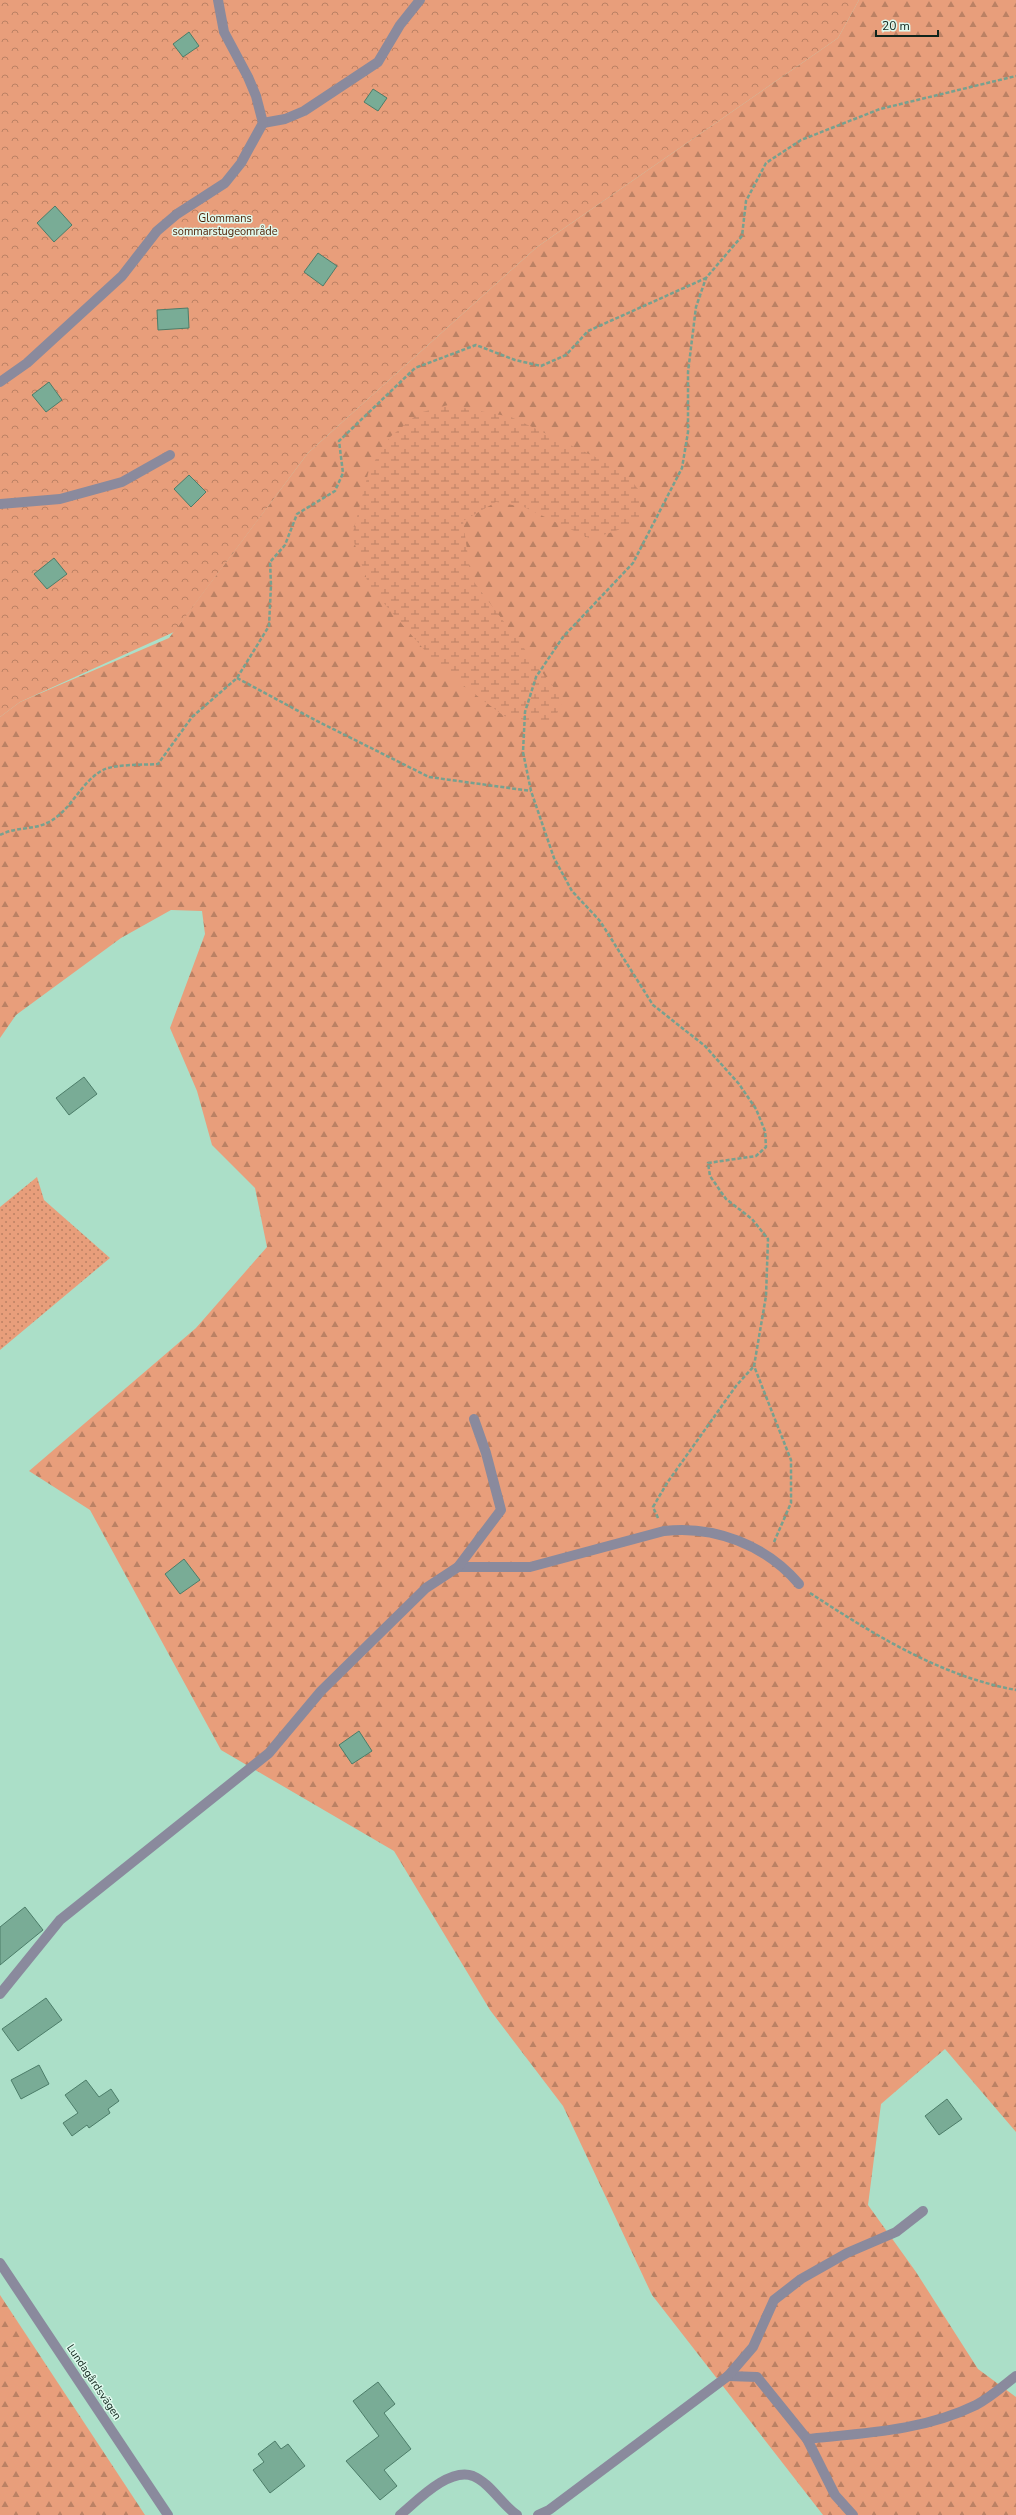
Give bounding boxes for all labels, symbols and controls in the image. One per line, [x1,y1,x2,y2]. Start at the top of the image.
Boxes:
scale bar [876,12,938,38]
text: 20 m [882,18,910,34]
park label: Glommans sommarstugeområde [172,211,278,239]
street label: Lundagårdsvägen [63,2341,125,2423]

